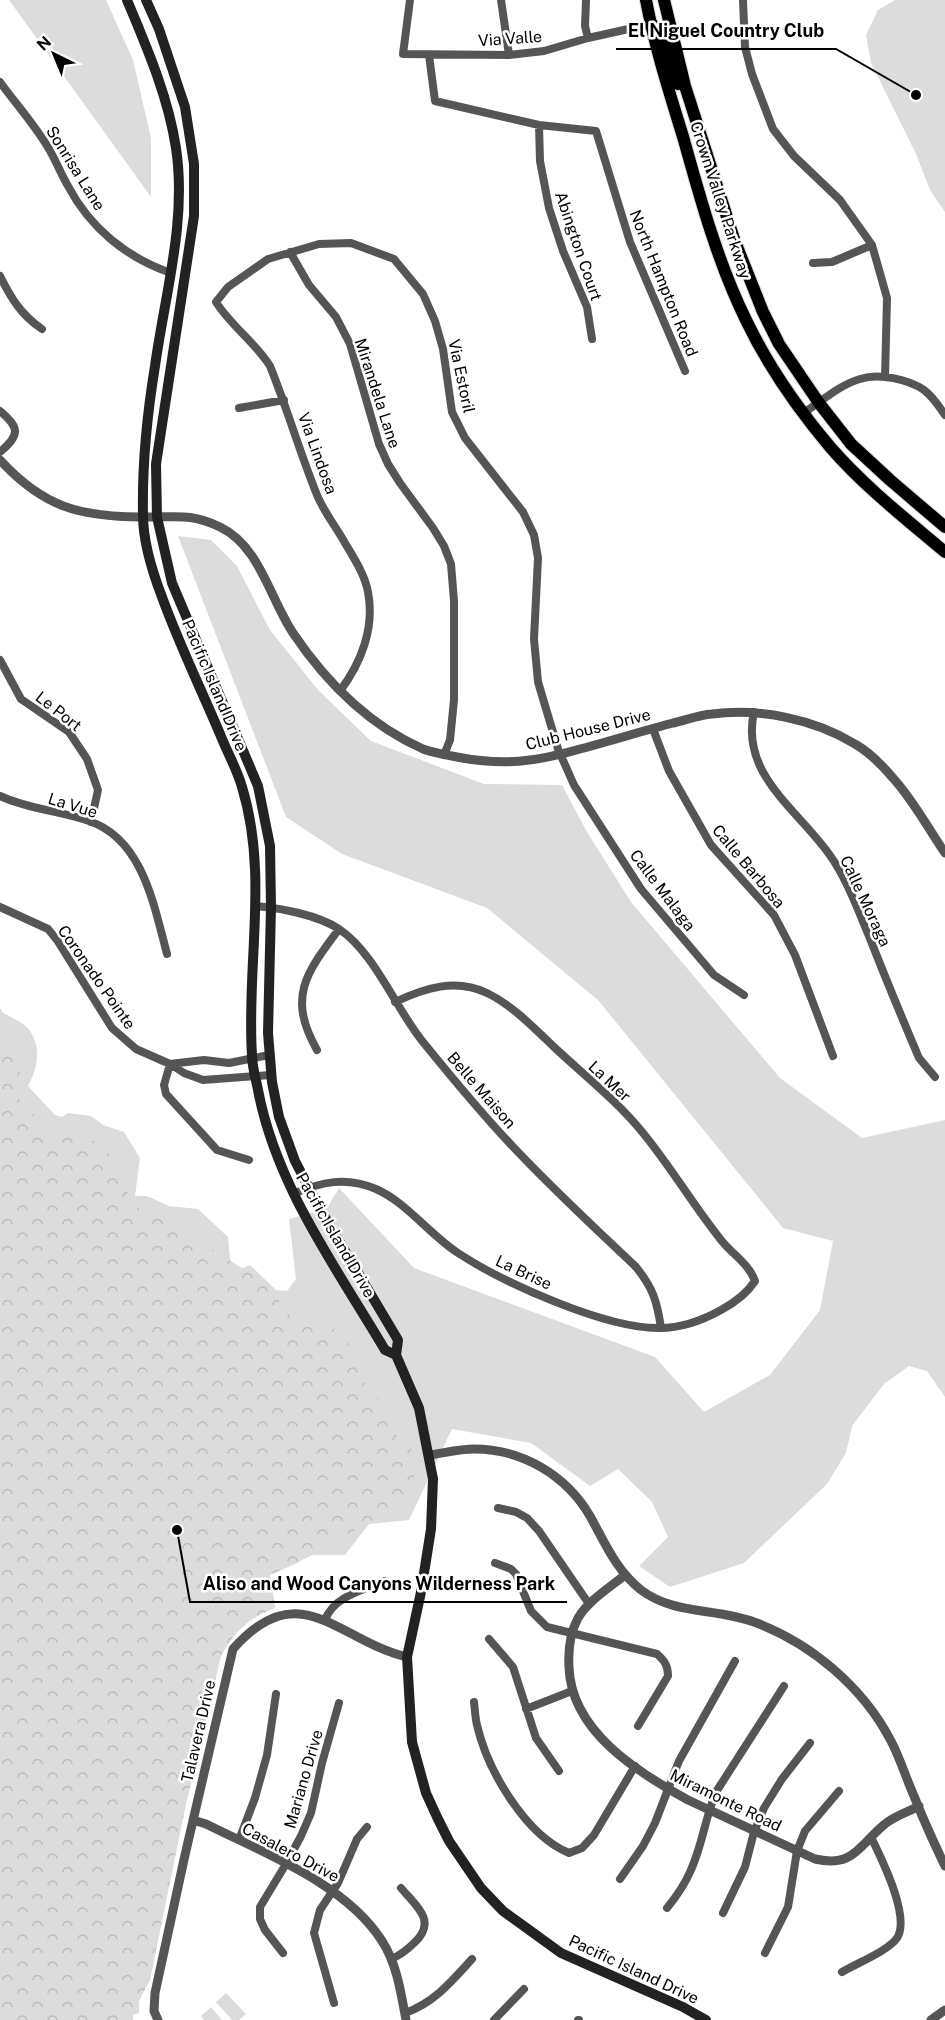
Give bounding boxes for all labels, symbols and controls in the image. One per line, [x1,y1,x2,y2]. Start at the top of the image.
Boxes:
callout: El Niguel Country Club [616,13,836,49]
text: El Niguel Country Club [628,20,824,41]
north arrow [24,24,84,84]
street label: Via Valle [477,27,543,50]
text: N [33,32,55,55]
street label: Crown Valley Parkway [686,119,755,282]
street label: Sonrisa Lane [42,122,109,214]
street label: Abington Court [551,189,606,303]
street label: North Hampton Road [625,207,702,359]
street label: Mirandela Lane [351,336,404,451]
street label: Via Estoril [444,337,479,415]
street label: Via Lindosa [294,410,341,497]
street label: Pacific Island Drive [178,616,251,754]
street label: Le Port [32,688,85,735]
street label: Club House Drive [524,705,653,754]
street label: La Vue [46,789,100,822]
street label: Calle Barbosa [708,821,789,912]
street label: Calle Malaga [626,846,699,935]
street label: Calle Moraga [836,853,895,950]
street label: Coronado Pointe [54,922,140,1033]
street label: Belle Maison [443,1048,520,1132]
street label: La Mer [584,1057,635,1106]
street label: Pacific Island Drive [292,1169,379,1301]
street label: La Brise [493,1251,555,1294]
callout: Aliso and Wood Canyons Wilderness Park [190,1566,567,1602]
text: Aliso and Wood Canyons Wilderness Park [203,1573,556,1594]
street label: Talavera Drive [177,1678,220,1784]
street label: Mariano Drive [280,1727,327,1831]
street label: Miramonte Road [667,1765,785,1836]
street label: Casalero Drive [239,1819,343,1886]
street label: Pacific Island Drive [566,1931,702,2008]

